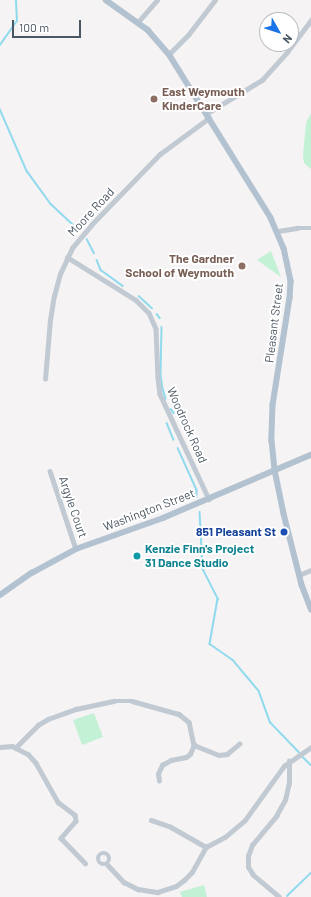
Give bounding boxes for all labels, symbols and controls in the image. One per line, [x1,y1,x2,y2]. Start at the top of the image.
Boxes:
scale bar [14,12,83,38]
north arrow [259,12,299,52]
text: 100 m [19,20,49,34]
text: N [281,32,295,46]
place label: East Weymouth KinderCare [162,85,245,113]
marker: East Weymouth KinderCare [149,94,159,104]
street label: Moore Road [65,185,117,239]
place label: The Gardner School of Weymouth [125,252,234,280]
marker: The Gardner School of Weymouth [237,261,247,271]
street label: Pleasant Street [262,282,286,364]
street label: Woodrock Road [164,385,210,465]
street label: Argyle Court [56,474,90,540]
street label: Washington Street [101,486,197,534]
place label: 851 Pleasant St [196,525,276,539]
marker: 851 Pleasant St [279,527,289,537]
place label: Kenzie Finn's Project 31 Dance Studio [145,542,254,570]
marker: Kenzie Finn's Project 31 Dance Studio [132,551,142,561]

